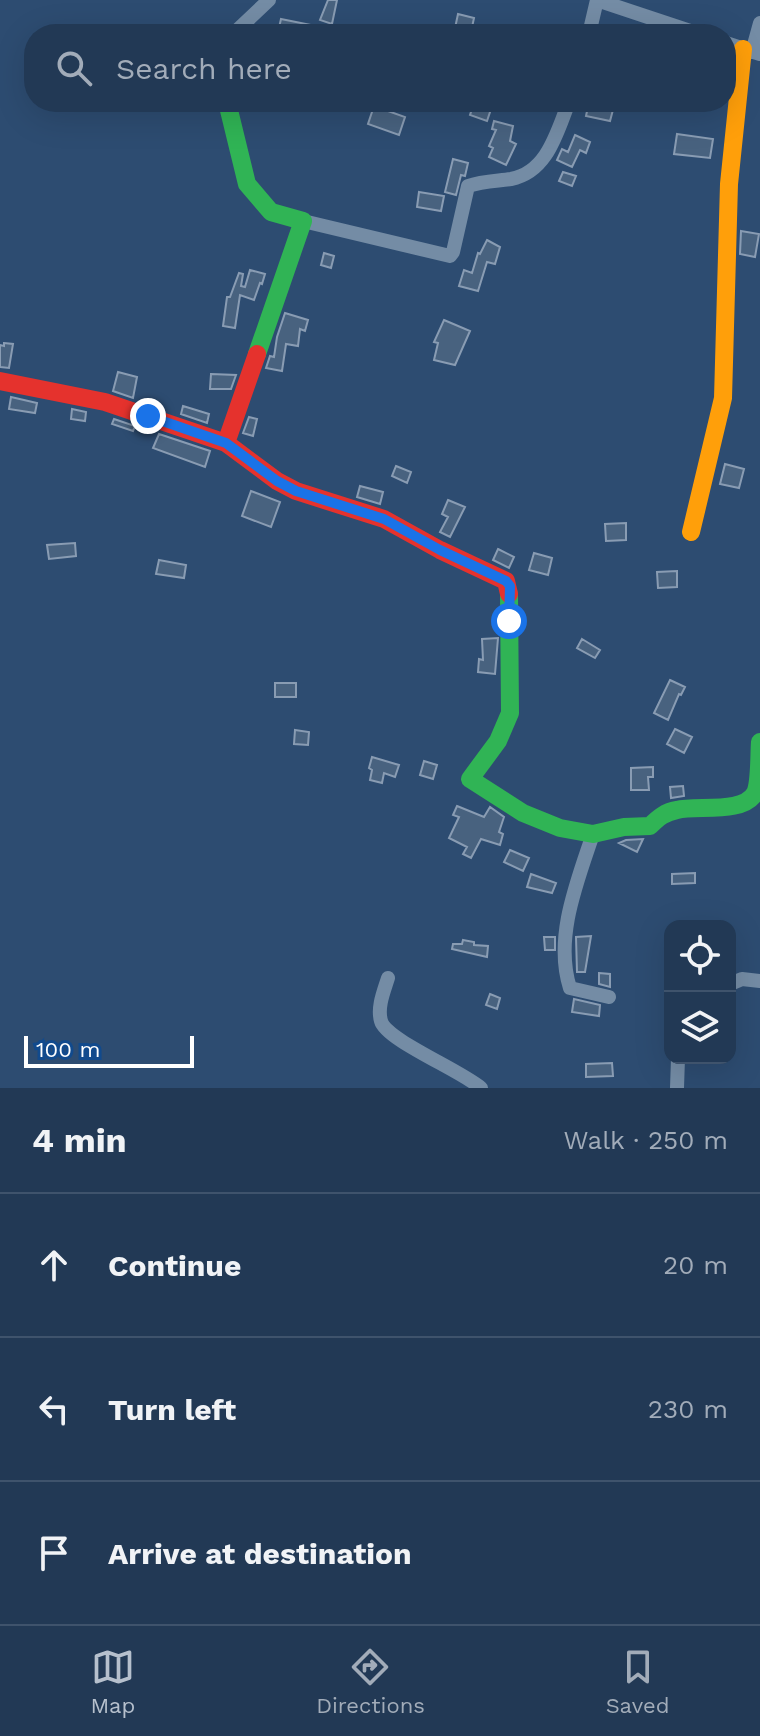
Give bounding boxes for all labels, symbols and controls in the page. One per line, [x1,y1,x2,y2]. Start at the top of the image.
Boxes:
search box [24,24,736,112]
icon: search [52,46,96,90]
text: Search here [116,51,292,86]
route end [130,398,166,434]
route start [491,603,527,639]
map controls [664,920,736,1064]
button: locate [664,920,736,992]
button: layers [664,992,736,1064]
scale bar [24,1032,194,1068]
text: 100 m [36,1037,100,1062]
text: 4 min [32,1120,127,1160]
text: Walk · 250 m [563,1125,728,1155]
icon: ahead [32,1243,76,1287]
text: Continue [108,1248,241,1283]
text: 20 m [663,1250,728,1280]
icon: left [32,1387,76,1431]
text: Turn left [108,1392,236,1427]
text: 230 m [648,1394,728,1424]
icon: arrive [32,1531,76,1575]
text: Arrive at destination [108,1536,412,1571]
tab: Map [90,1645,135,1718]
tab: Directions [316,1645,425,1718]
tab: Saved [606,1645,670,1718]

